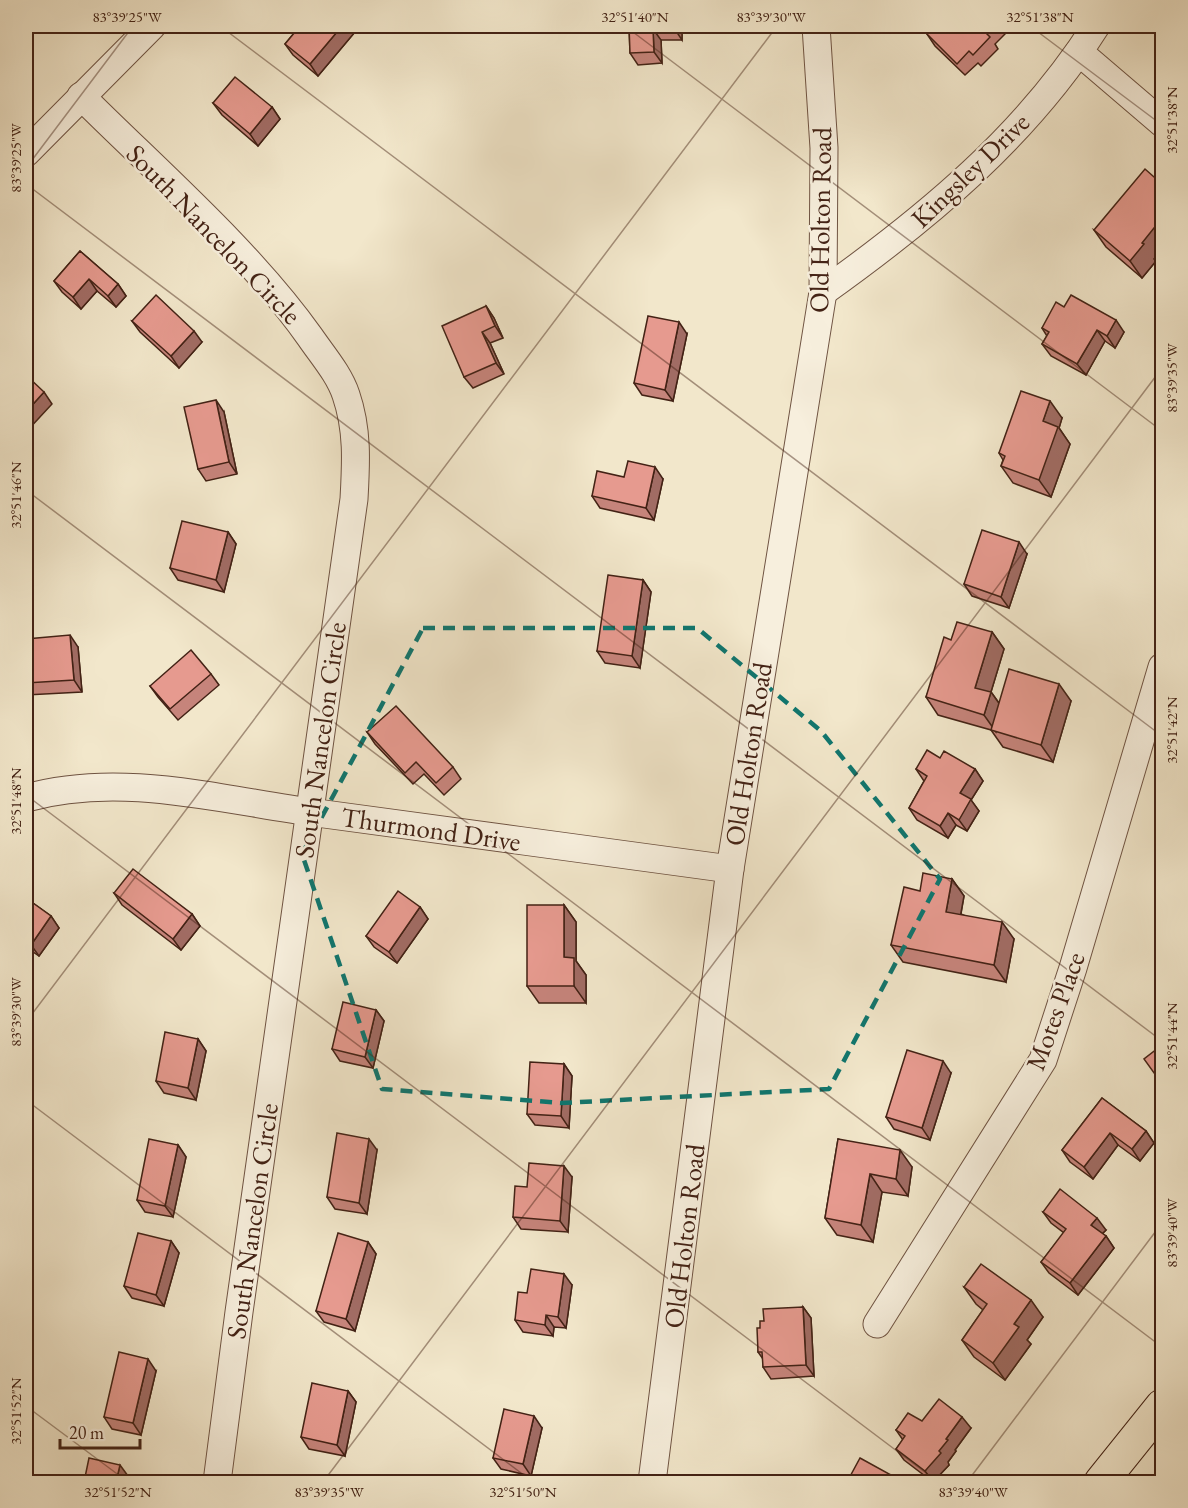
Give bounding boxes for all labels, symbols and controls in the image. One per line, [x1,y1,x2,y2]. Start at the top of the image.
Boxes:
text: 83°39'25"W [92,7,162,26]
text: 32°51'40"N [601,7,669,26]
text: 83°39'30"W [736,7,806,26]
text: 32°51'38"N [1006,7,1074,26]
text: 32°51'38"N [1162,86,1181,154]
street label: Kingsley Drive [903,105,1037,235]
text: 83°39'25"W [6,123,25,193]
street label: Old Holton Road [801,127,839,313]
street label: South Nancelon Circle [119,136,309,332]
text: 83°39'35"W [1162,343,1181,413]
text: 32°51'46"N [6,461,25,529]
street label: South Nancelon Circle [286,620,354,860]
street label: Old Holton Road [716,659,780,848]
text: 32°51'42"N [1162,696,1181,764]
text: 32°51'48"N [6,767,25,835]
street label: Thurmond Drive [339,799,523,859]
street label: Motes Place [1017,947,1093,1075]
text: 83°39'30"W [6,977,25,1047]
text: 32°51'44"N [1162,1002,1181,1070]
street label: South Nancelon Circle [218,1101,286,1341]
street label: Old Holton Road [655,1141,713,1330]
text: 83°39'40"W [1162,1198,1181,1268]
text: 32°51'52"N [6,1377,25,1445]
scale bar [60,1412,140,1450]
text: 20 m [69,1421,104,1444]
text: 32°51'52"N [84,1482,152,1501]
text: 83°39'35"W [294,1482,364,1501]
text: 32°51'50"N [489,1482,557,1501]
text: 83°39'40"W [938,1482,1008,1501]

